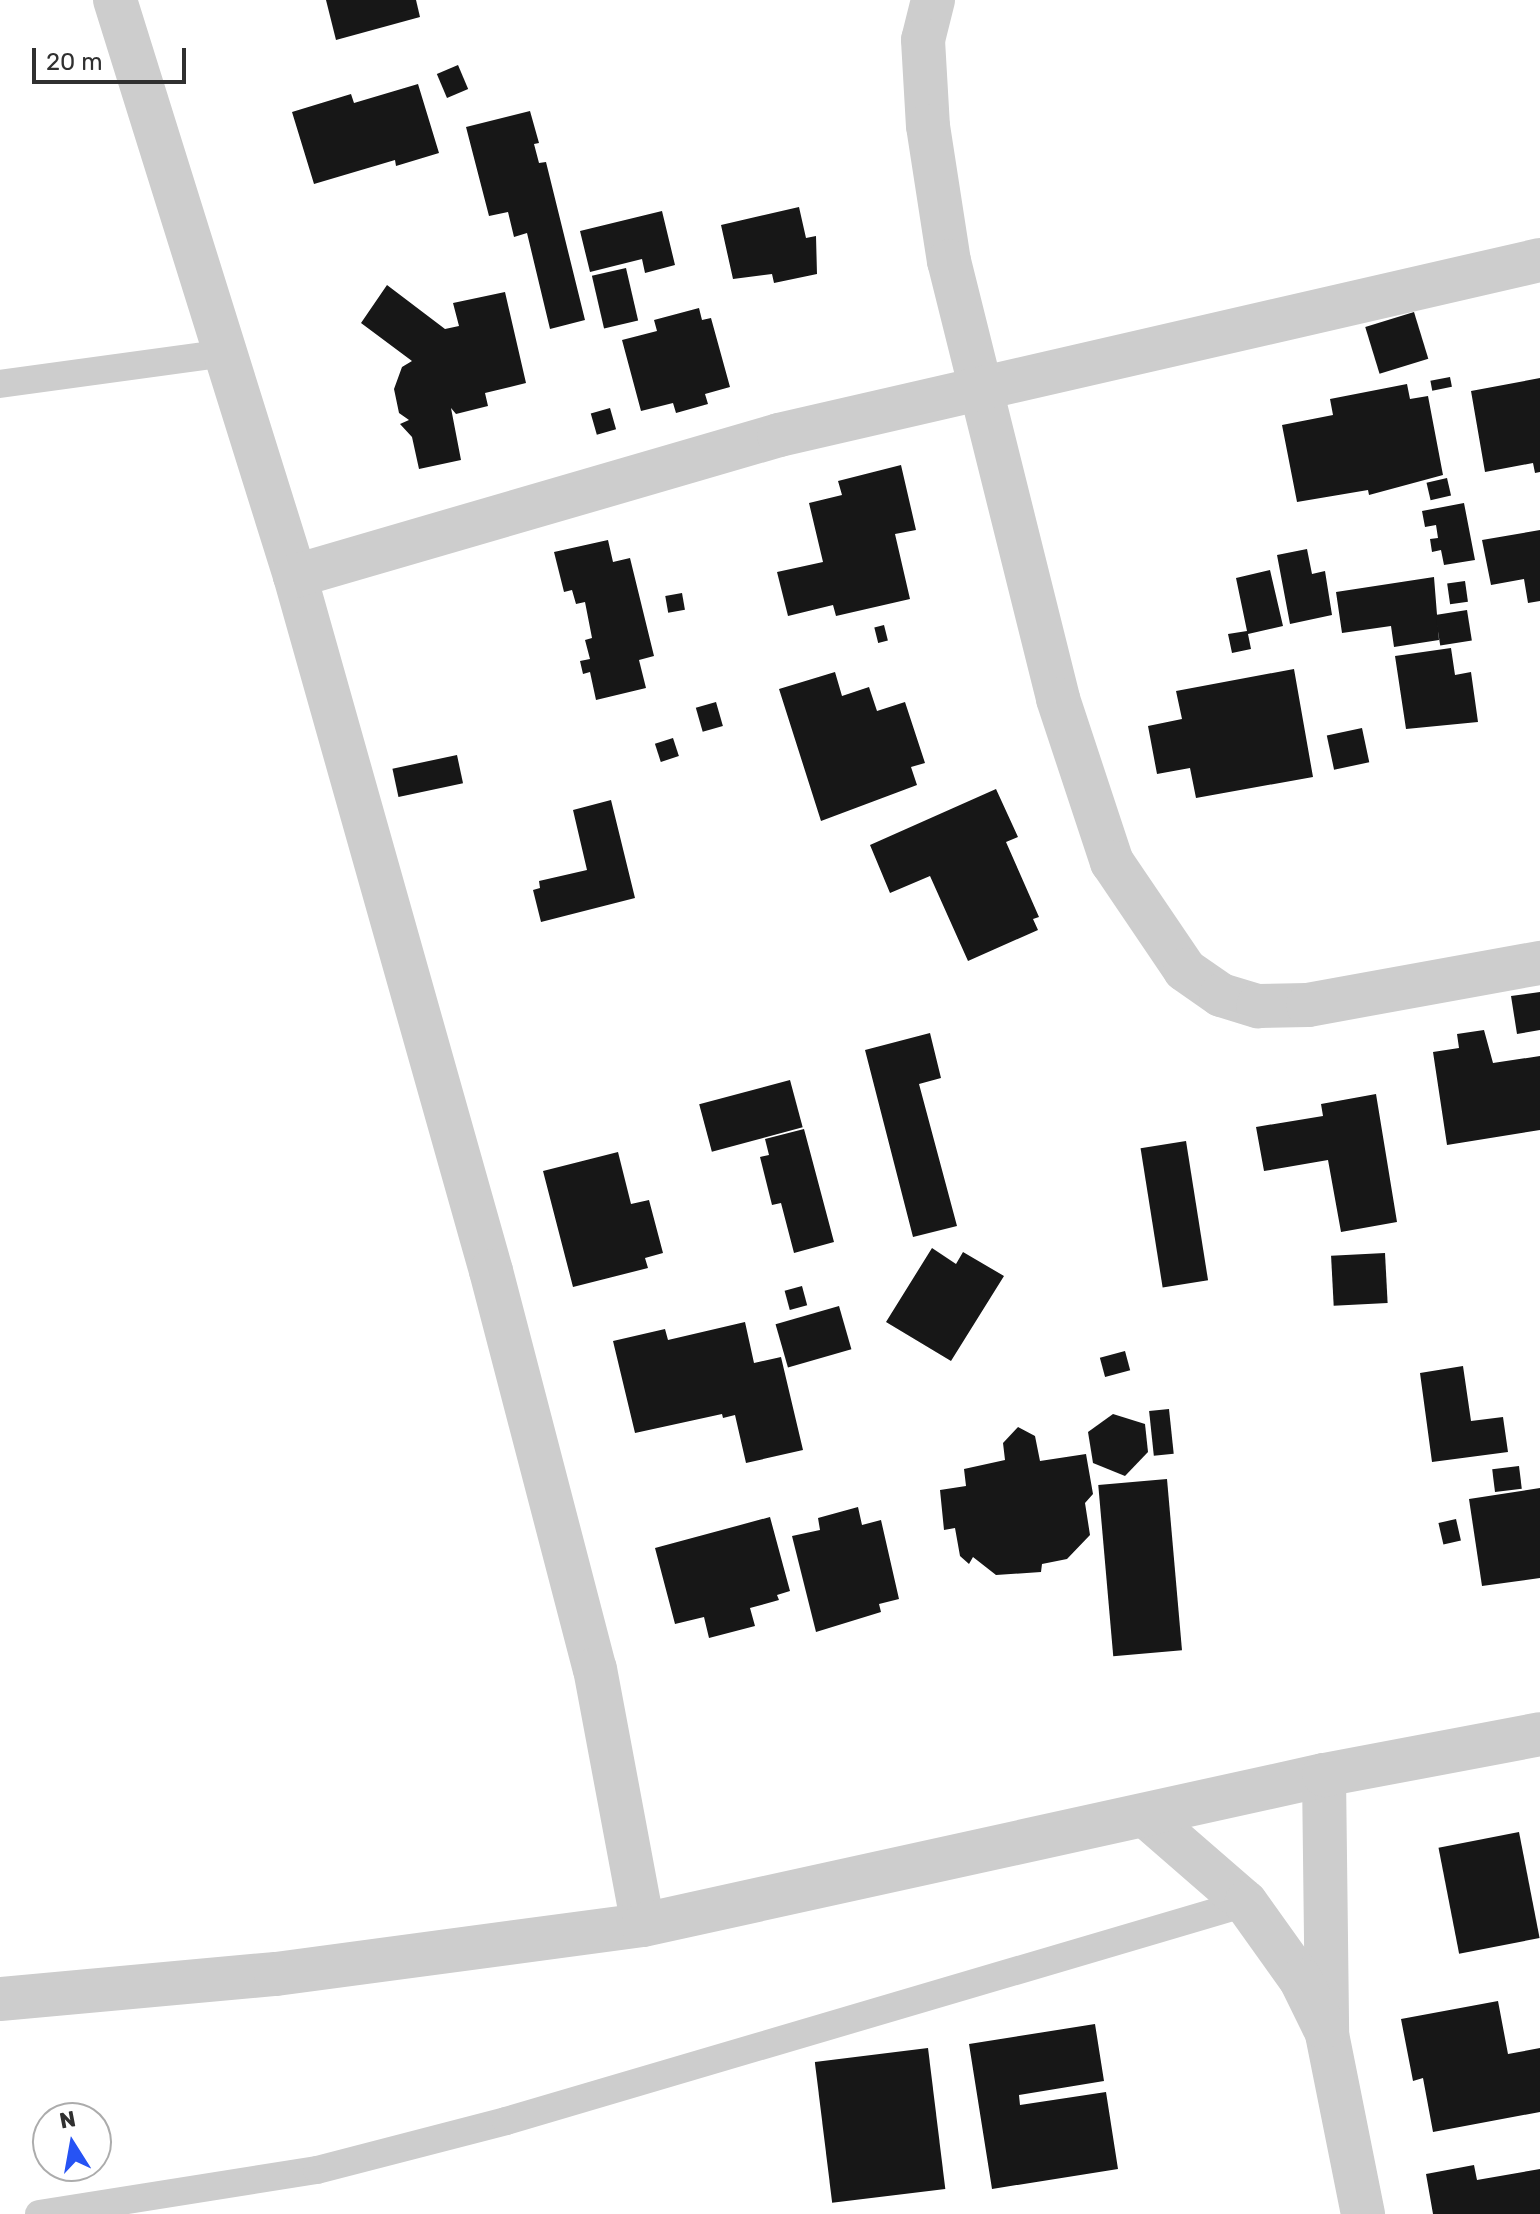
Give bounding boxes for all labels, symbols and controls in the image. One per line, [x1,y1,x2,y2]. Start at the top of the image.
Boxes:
scale bar [36,32,190,82]
text: 20 m [46,48,103,76]
north arrow [32,2102,112,2182]
text: N [57,2105,78,2135]

